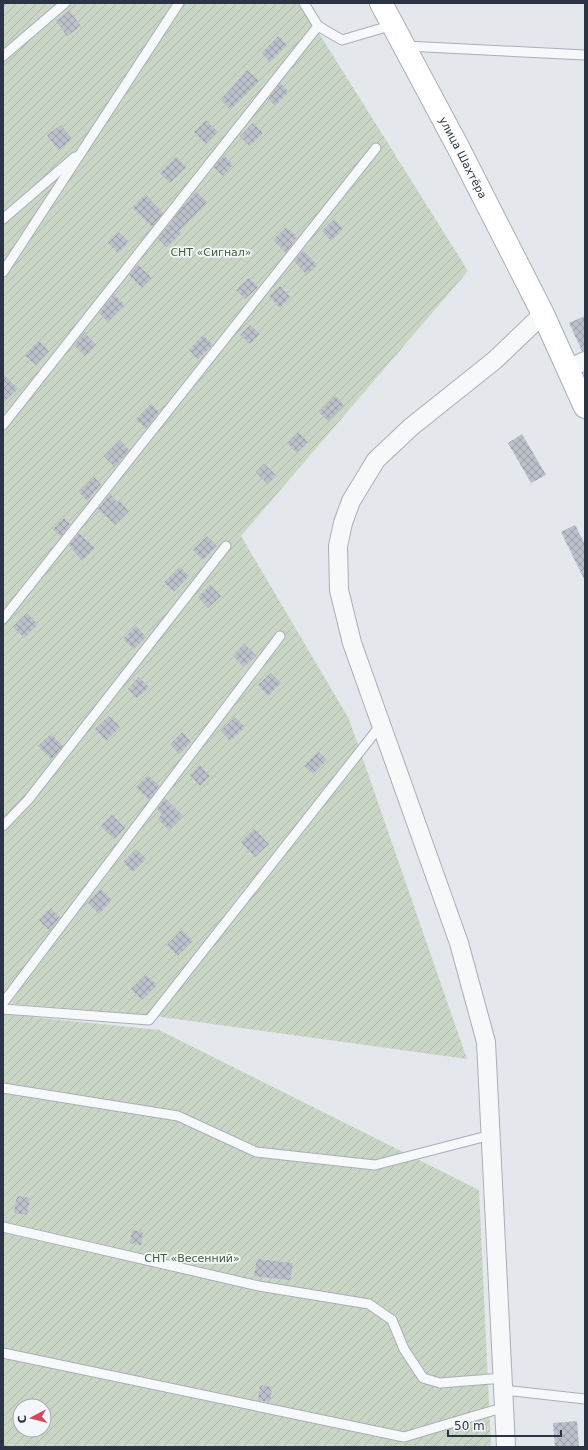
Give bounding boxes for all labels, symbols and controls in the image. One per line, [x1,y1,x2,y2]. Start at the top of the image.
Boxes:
street label: улица Шахтёра [436,115,489,201]
park label: СНТ «Сигнал» [170,246,252,259]
park label: СНТ «Весенний» [144,1252,240,1265]
north arrow [12,1398,52,1438]
scale bar [448,1412,561,1438]
text: С [16,1414,30,1424]
text: 50 m [454,1419,485,1433]

